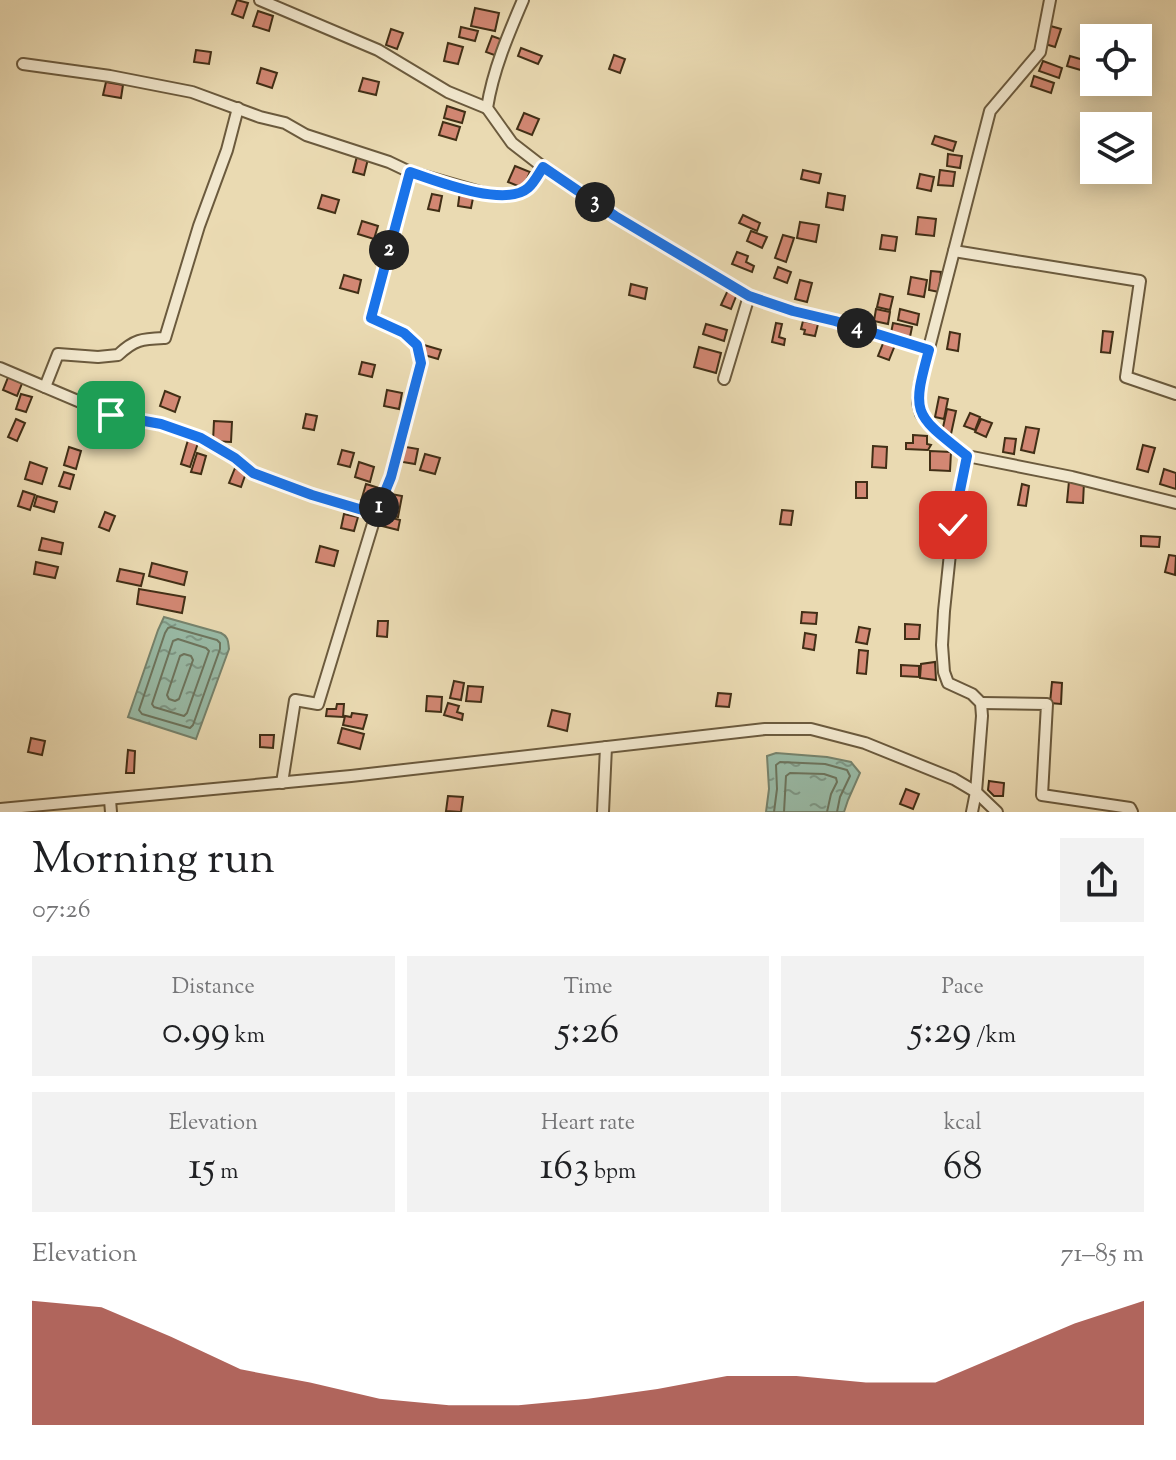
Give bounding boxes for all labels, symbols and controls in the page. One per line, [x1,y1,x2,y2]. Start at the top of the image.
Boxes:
map controls [1080,24,1152,184]
button: locate [1080,24,1152,96]
button: layers [1080,112,1152,184]
pin: 3 [575,182,615,222]
text: 3 [591,186,599,218]
pin: 2 [369,230,409,270]
text: 2 [384,234,394,266]
pin: 4 [837,308,877,348]
text: 4 [851,312,863,344]
pin [77,381,145,449]
icon: arrive [89,393,133,437]
pin: 1 [359,487,399,527]
text: 1 [375,491,383,523]
pin [919,491,987,559]
icon: check [931,503,975,547]
text: Morning run [32,830,275,893]
button: share [1060,838,1144,922]
text: 07:26 [32,892,91,929]
text: Distance [172,972,255,1004]
text: Time [564,972,612,1004]
text: Pace [942,972,984,1004]
text: 0.99 [162,1004,230,1061]
text: 5:26 [557,1004,619,1061]
text: 5:29 [909,1004,972,1061]
text: km [230,1021,265,1053]
text: /km [972,1021,1016,1053]
text: Elevation [169,1108,258,1140]
text: Heart rate [541,1108,635,1140]
text: kcal [944,1108,982,1140]
text: 15 [188,1140,216,1197]
text: 163 [540,1140,589,1197]
text: 68 [943,1140,983,1197]
text: m [216,1157,238,1189]
text: bpm [589,1157,636,1189]
text: Elevation [32,1236,137,1273]
text: 71–85 m [1060,1236,1144,1273]

